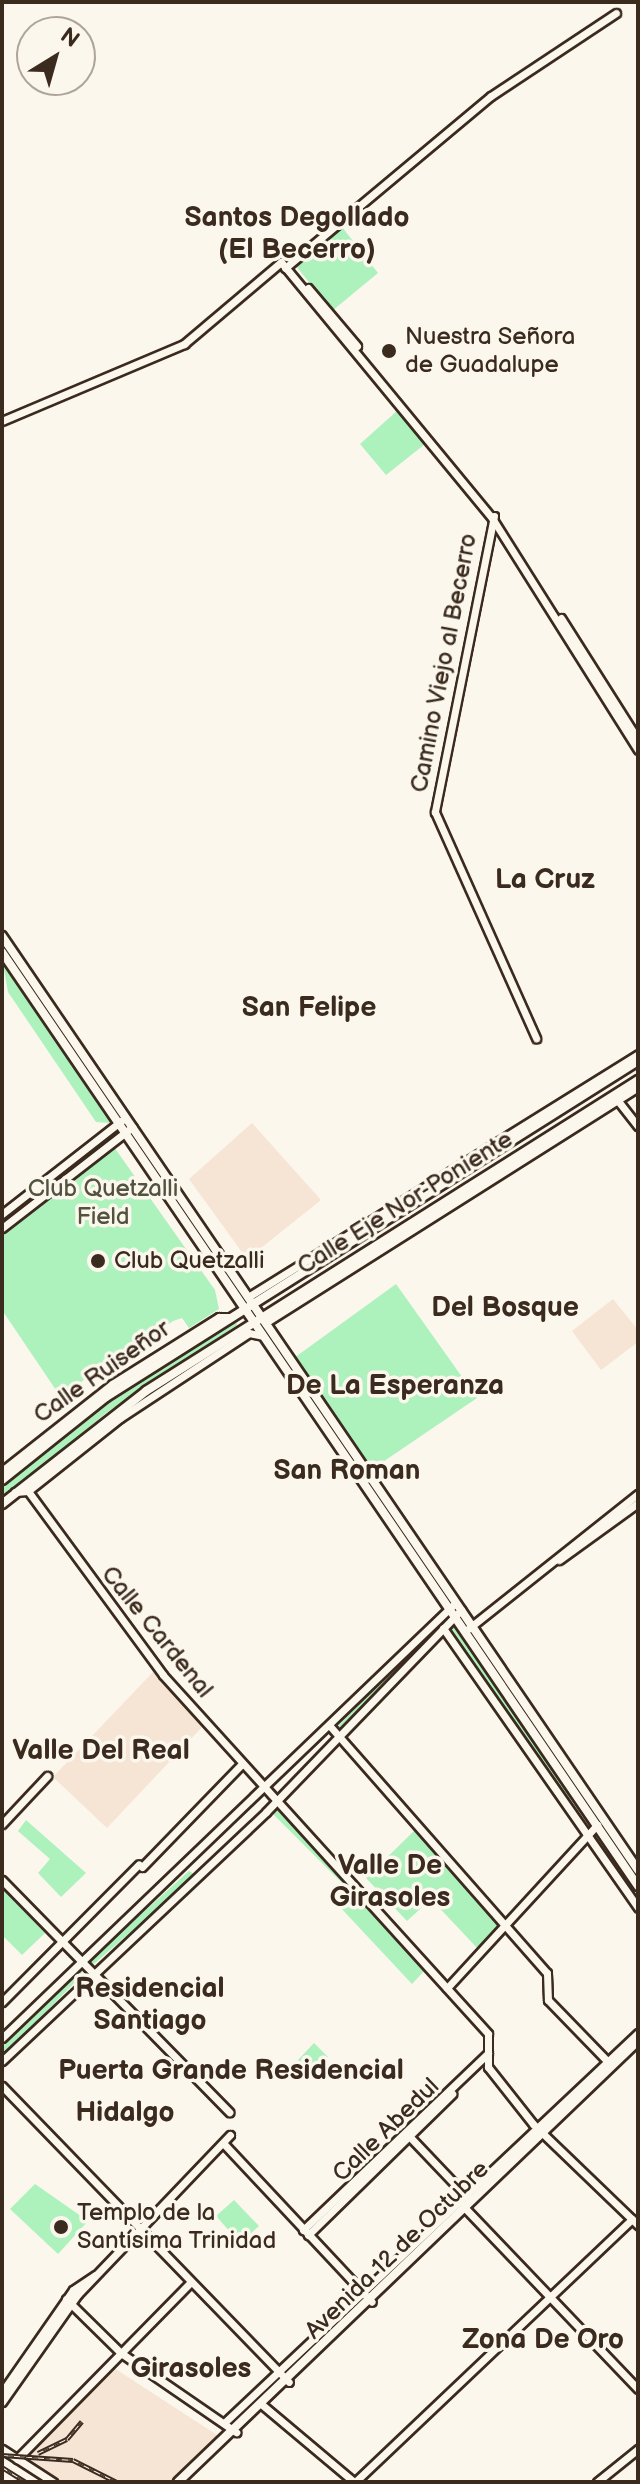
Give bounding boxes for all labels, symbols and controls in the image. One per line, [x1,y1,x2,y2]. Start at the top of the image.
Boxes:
north arrow [16,16,96,96]
text: N [55,22,84,54]
district label: Santos Degollado (El Becerro) [185,201,409,267]
place label: Nuestra Señora de Guadalupe [405,323,576,379]
marker: Nuestra Señora de Guadalupe [380,342,398,360]
street label: Camino Viejo al Becerro [405,531,483,795]
district label: La Cruz [495,863,595,897]
district label: San Felipe [242,991,376,1025]
street label: Calle Eje Nor-Poniente [292,1125,518,1281]
park label: Club Quetzalli Field [28,1175,178,1231]
place label: Club Quetzalli [114,1247,265,1275]
marker: Club Quetzalli [89,1252,107,1270]
district label: Del Bosque [431,1291,579,1325]
street label: Calle Ruiseñor [28,1314,176,1430]
district label: De La Esperanza [286,1369,504,1403]
district label: San Roman [274,1454,420,1488]
street label: Calle Cardenal [95,1560,219,1704]
district label: Valle Del Real [12,1734,190,1768]
district label: Valle De Girasoles [330,1849,450,1915]
district label: Residencial Santiago [75,1972,225,2038]
district label: Puerta Grande Residencial [58,2054,404,2088]
street label: Calle Abedul [327,2072,445,2188]
district label: Hidalgo [76,2096,174,2130]
street label: Avenida 12 de Octubre [299,2155,495,2345]
place label: Templo de la Santísima Trinidad [77,2199,277,2255]
marker: Templo de la Santísima Trinidad [52,2218,70,2236]
district label: Zona De Oro [462,2323,624,2357]
district label: Girasoles [131,2352,251,2386]

